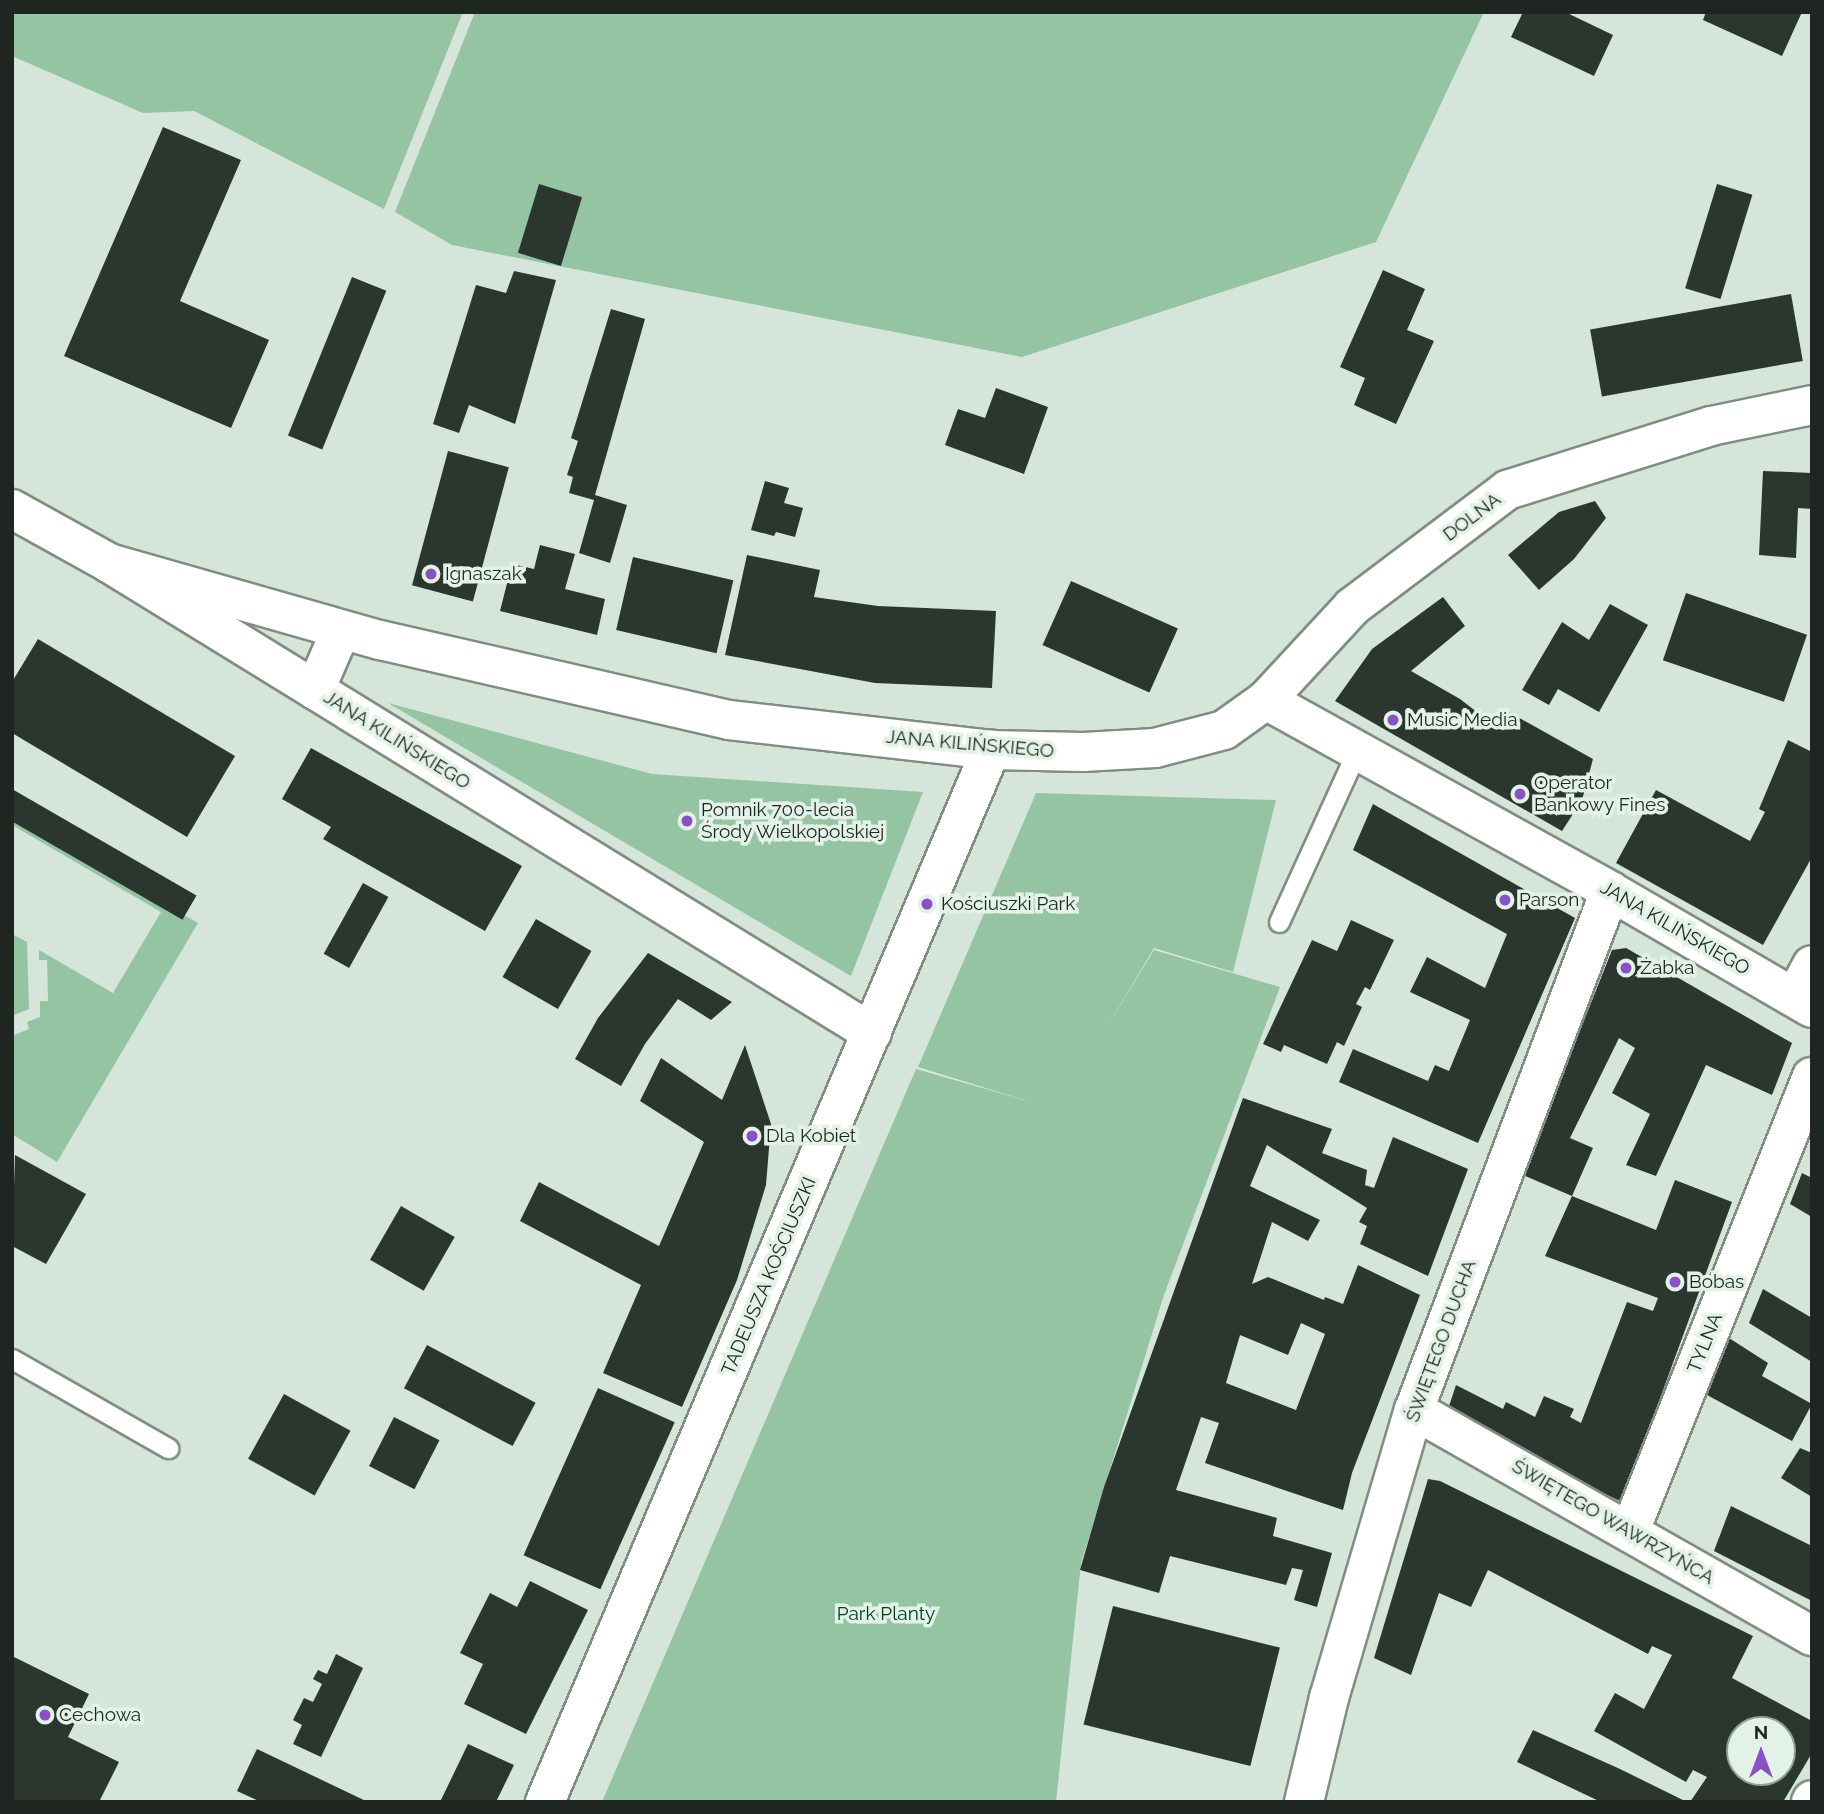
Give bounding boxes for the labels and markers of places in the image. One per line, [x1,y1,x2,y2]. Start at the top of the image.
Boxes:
place label: Ignaszak [445,563,522,585]
marker: Ignaszak [423,566,439,582]
place label: Music Media [1407,709,1518,731]
marker: Music Media [1385,712,1401,728]
place label: Operator Bankowy Fines [1534,772,1666,816]
marker: Operator Bankowy Fines [1512,786,1528,802]
place label: Pomnik 700-lecia Środy Wielkopolskiej [701,799,885,843]
marker: Pomnik 700-lecia Środy Wielkopolskiej [679,813,695,829]
place label: Parson [1519,889,1579,911]
marker: Parson [1497,892,1513,908]
place label: Kościuszki Park [941,893,1075,915]
marker: Kościuszki Park [919,896,935,912]
place label: Żabka [1640,957,1694,979]
marker: Żabka [1618,960,1634,976]
place label: Dla Kobiet [766,1125,856,1147]
marker: Dla Kobiet [744,1128,760,1144]
place label: Bobas [1689,1271,1744,1293]
marker: Bobas [1667,1274,1683,1290]
place label: Cechowa [59,1704,141,1726]
marker: Cechowa [37,1707,53,1723]

